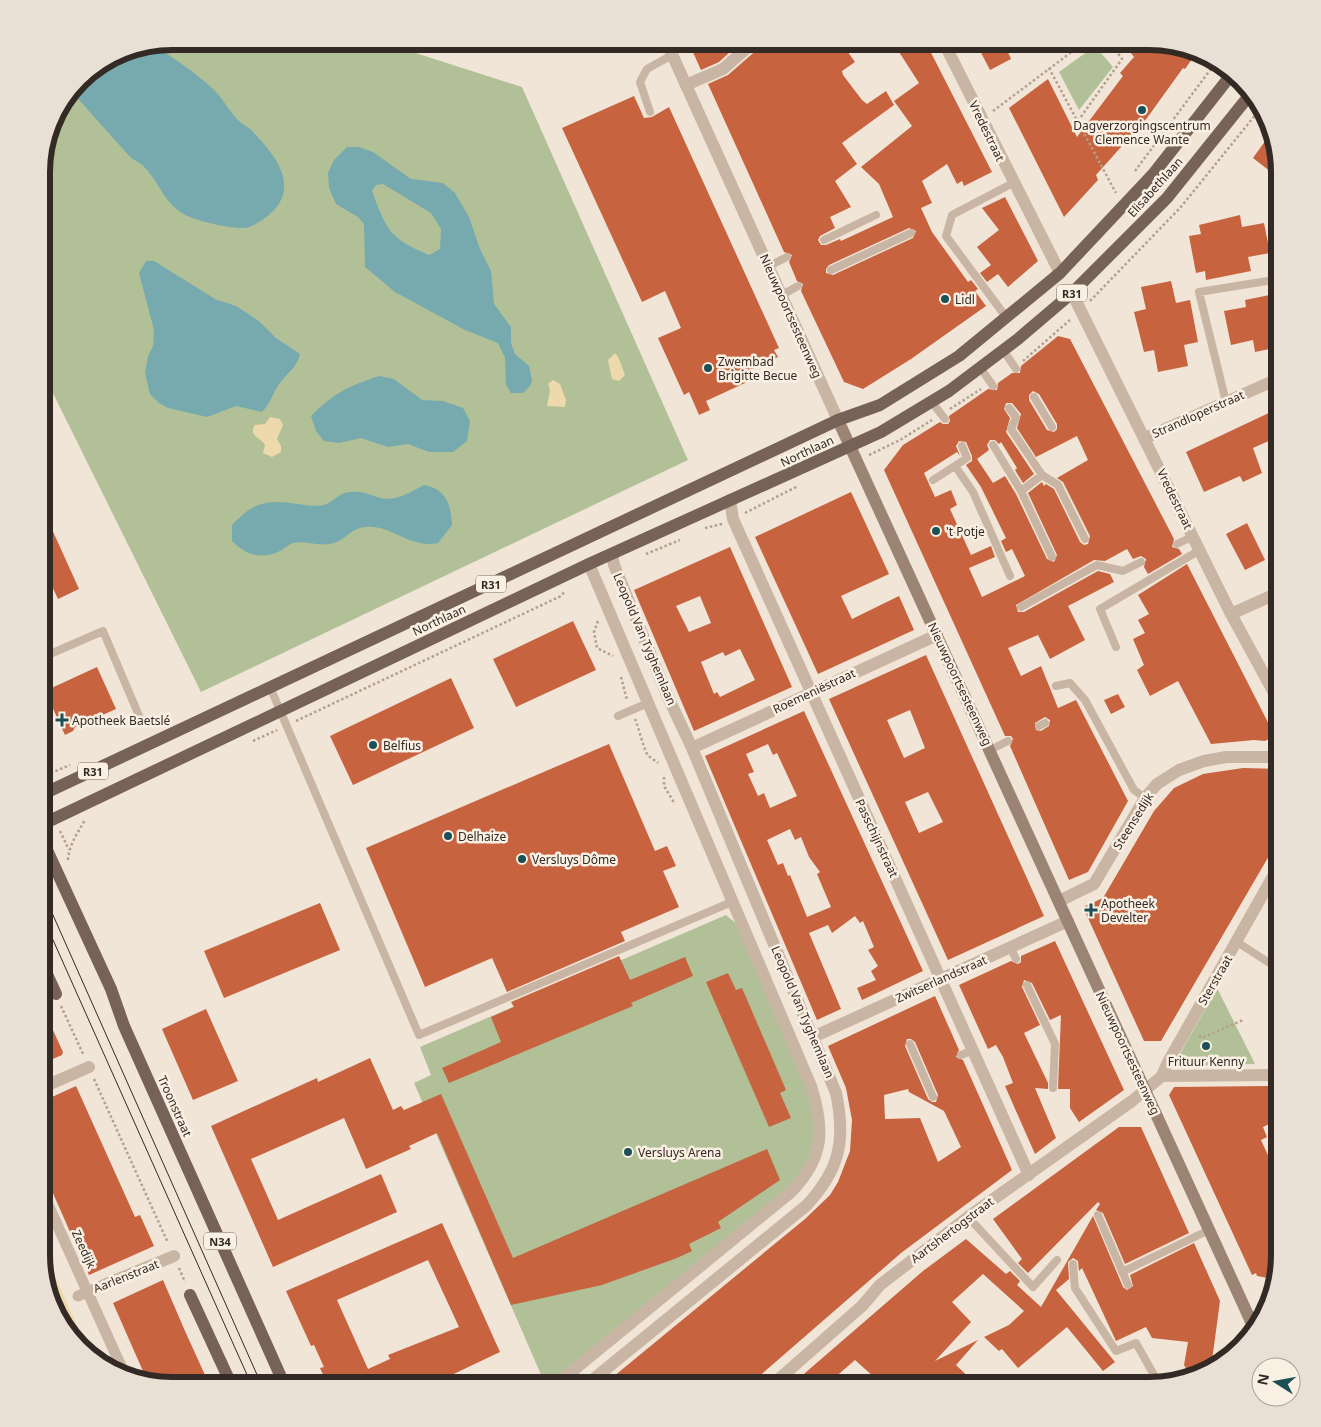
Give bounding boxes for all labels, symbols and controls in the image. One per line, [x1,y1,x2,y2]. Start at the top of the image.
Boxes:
street label: Vredestraat [965,98,1009,165]
marker: Dagverzorgingscentrum Clemence Wante [1136,104,1148,116]
place label: Dagverzorgingscentrum Clemence Wante [1073,117,1211,148]
street label: Elisabethlaan [1124,153,1186,221]
street label: Nieuwpoortsesteenweg [756,251,826,381]
road number: R31 [1057,284,1087,302]
place label: Lidl [955,291,975,308]
marker: Lidl [939,293,951,305]
place label: Zwembad Brigitte Becue [718,353,798,384]
marker: Zwembad Brigitte Becue [702,362,714,374]
street label: Strandloperstraat [1149,386,1247,442]
street label: Northlaan [778,431,836,471]
street label: Vredestraat [1153,466,1197,533]
place label: 't Potje [946,523,985,540]
marker: 't Potje [930,525,942,537]
street label: Leopold Van Tyghemlaan [609,570,681,708]
road number: R31 [476,576,506,592]
street label: Northlaan [410,600,468,640]
street label: Nieuwpoortsesteenweg [924,620,996,748]
street label: Roemeniëstraat [770,664,859,718]
place label: Apotheek Baetslé [72,712,171,729]
marker: Apotheek Baetslé [56,714,68,726]
place label: Belfius [383,737,421,754]
marker: Belfius [367,739,379,751]
road number: R31 [78,762,108,779]
street label: Steensedijk [1109,789,1158,853]
street label: Passchijnstraat [851,796,903,881]
place label: Delhaize [458,828,507,845]
marker: Delhaize [442,830,454,842]
place label: Versluys Dôme [532,851,616,868]
marker: Versluys Dôme [516,853,528,865]
place label: Apotheek Develter [1101,895,1156,926]
marker: Apotheek Develter [1085,904,1097,916]
street label: Leopold Van Tyghemlaan [767,943,839,1081]
street label: Zwitserlandstraat [893,951,990,1007]
street label: Sterstraat [1194,951,1237,1008]
street label: Nieuwpoortsesteenweg [1092,989,1164,1117]
marker: Frituur Kenny [1200,1040,1212,1052]
place label: Frituur Kenny [1168,1053,1245,1070]
street label: Troonstraat [154,1073,196,1140]
place label: Versluys Arena [638,1144,721,1161]
marker: Versluys Arena [622,1146,634,1158]
street label: Aartshertogstraat [907,1193,998,1267]
street label: Zeedijk [68,1227,100,1271]
road number: N34 [204,1232,236,1250]
street label: Aarlenstraat [91,1255,162,1297]
north arrow [1251,1357,1301,1407]
text: N [1252,1372,1273,1387]

